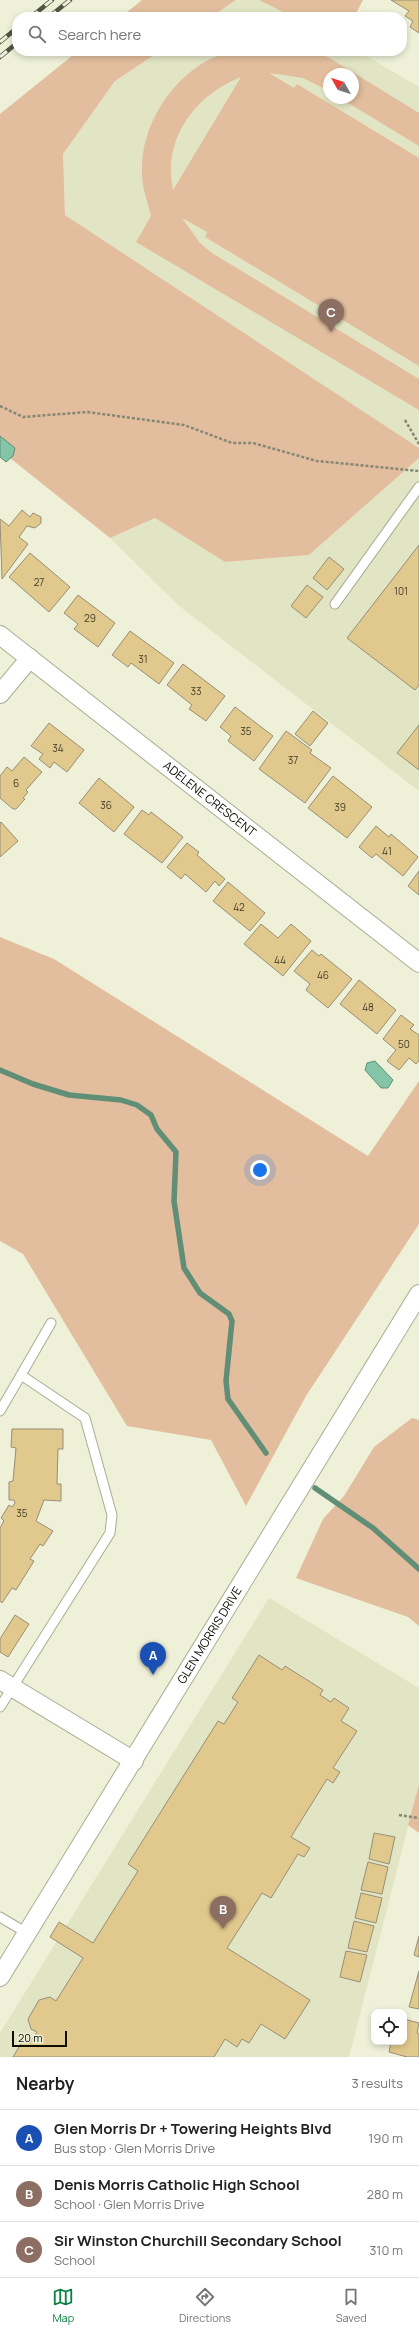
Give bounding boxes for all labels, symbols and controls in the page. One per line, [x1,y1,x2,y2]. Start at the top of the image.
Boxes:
search box [12,12,407,56]
icon: search [26,23,48,45]
text: Search here [58,24,141,45]
north arrow [323,68,359,104]
pin: C [318,299,344,332]
house number: 27 [34,575,44,589]
house number: 101 [394,584,408,598]
house number: 29 [84,611,96,625]
house number: 31 [138,652,148,666]
house number: 33 [190,684,202,698]
house number: 35 [240,724,252,738]
house number: 34 [52,741,64,755]
house number: 37 [288,753,298,767]
street label: ADELENE CRESCENT [160,757,261,841]
house number: 6 [13,776,19,790]
house number: 36 [100,798,112,812]
house number: 39 [334,800,346,814]
house number: 41 [382,844,392,858]
house number: 42 [233,900,245,914]
house number: 44 [274,953,286,967]
house number: 46 [317,968,329,982]
house number: 48 [362,1000,374,1014]
house number: 50 [398,1037,410,1051]
your location [250,1160,270,1180]
house number: 35 [16,1506,28,1520]
street label: GLEN MORRIS DRIVE [173,1583,246,1687]
pin: A [140,1642,166,1675]
pin: B [210,1896,236,1929]
map controls [371,2009,407,2045]
button: locate [371,2009,407,2045]
scale bar [12,2029,67,2048]
text: 20 m [18,2030,43,2045]
text: Nearby [16,2072,74,2095]
text: 3 results [351,2074,403,2092]
text: Glen Morris Dr + Towering Heights Blvd [54,2118,332,2139]
text: A [25,2129,33,2147]
text: 190 m [368,2129,403,2147]
text: Bus stop · Glen Morris Drive [54,2139,215,2157]
text: Denis Morris Catholic High School [54,2174,300,2195]
text: B [25,2185,33,2203]
text: 280 m [366,2185,403,2203]
text: School · Glen Morris Drive [54,2195,204,2213]
text: Sir Winston Churchill Secondary School [54,2230,342,2251]
text: C [24,2241,34,2259]
text: 310 m [369,2241,403,2259]
text: School [54,2251,95,2269]
tab: Map [52,2286,74,2325]
tab: Directions [179,2286,231,2325]
tab: Saved [336,2286,367,2325]

